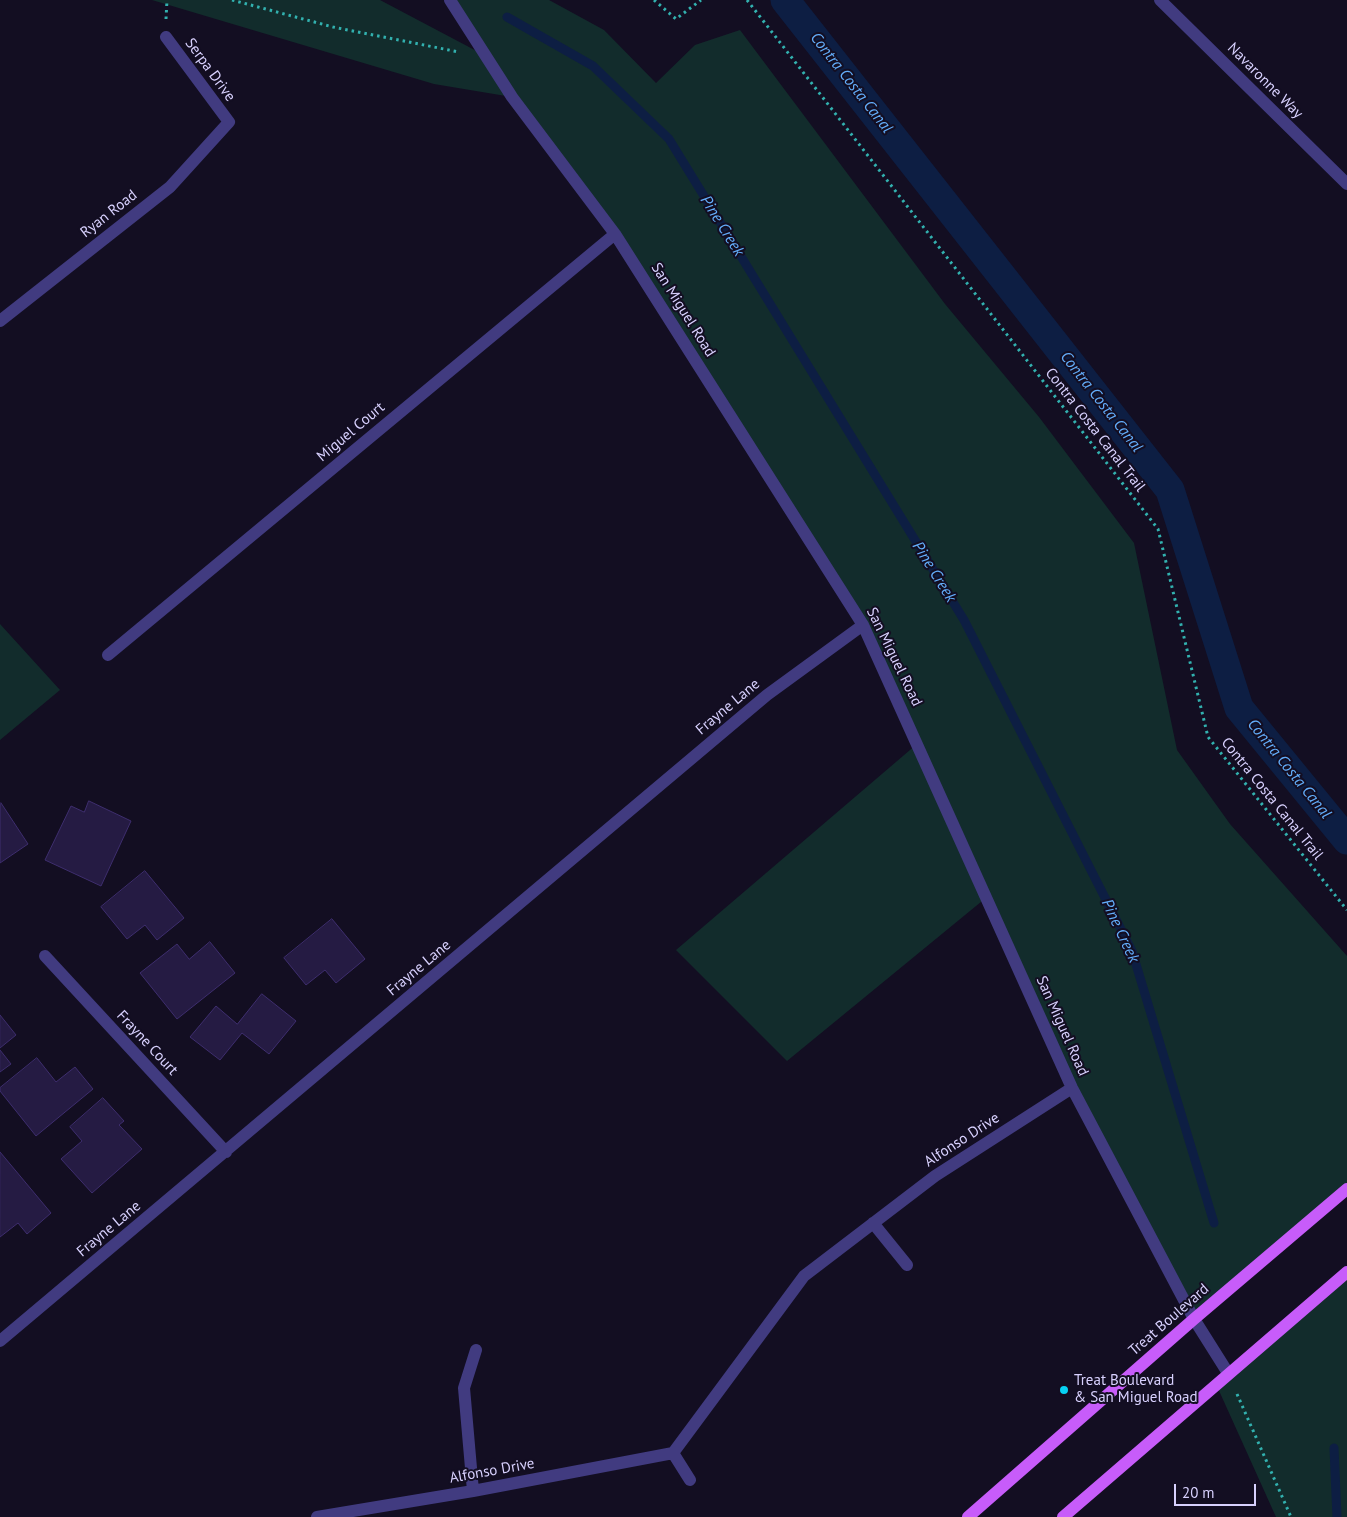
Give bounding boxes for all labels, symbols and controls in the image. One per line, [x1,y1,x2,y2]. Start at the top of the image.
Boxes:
water label: Contra Costa Canal [806,29,896,137]
street label: Serpa Drive [181,35,239,105]
street label: Navaronne Way [1223,39,1307,123]
street label: Ryan Road [77,186,141,242]
water label: Pine Creek [696,192,748,260]
street label: San Miguel Road [647,260,719,360]
water label: Contra Costa Canal [1056,348,1146,456]
street label: Contra Costa Canal Trail [1041,364,1149,496]
street label: Miguel Court [313,398,389,466]
water label: Pine Creek [908,538,960,606]
street label: San Miguel Road [862,605,926,709]
street label: Frayne Lane [692,675,764,739]
water label: Contra Costa Canal [1243,715,1335,823]
street label: Contra Costa Canal Trail [1217,734,1327,864]
water label: Pine Creek [1097,896,1143,966]
street label: Frayne Lane [383,936,455,1000]
street label: San Miguel Road [1032,973,1092,1079]
street label: Frayne Court [112,1007,182,1079]
street label: Alfonso Drive [921,1109,1003,1171]
street label: Frayne Lane [73,1197,145,1261]
street label: Treat Boulevard [1125,1280,1213,1360]
place label: Treat Boulevard & San Miguel Road [1074,1372,1198,1407]
marker: Treat Boulevard & San Miguel Road [1058,1384,1070,1396]
street label: Alfonso Drive [448,1455,536,1487]
scale bar [1177,1474,1260,1506]
text: 20 m [1182,1483,1215,1502]

